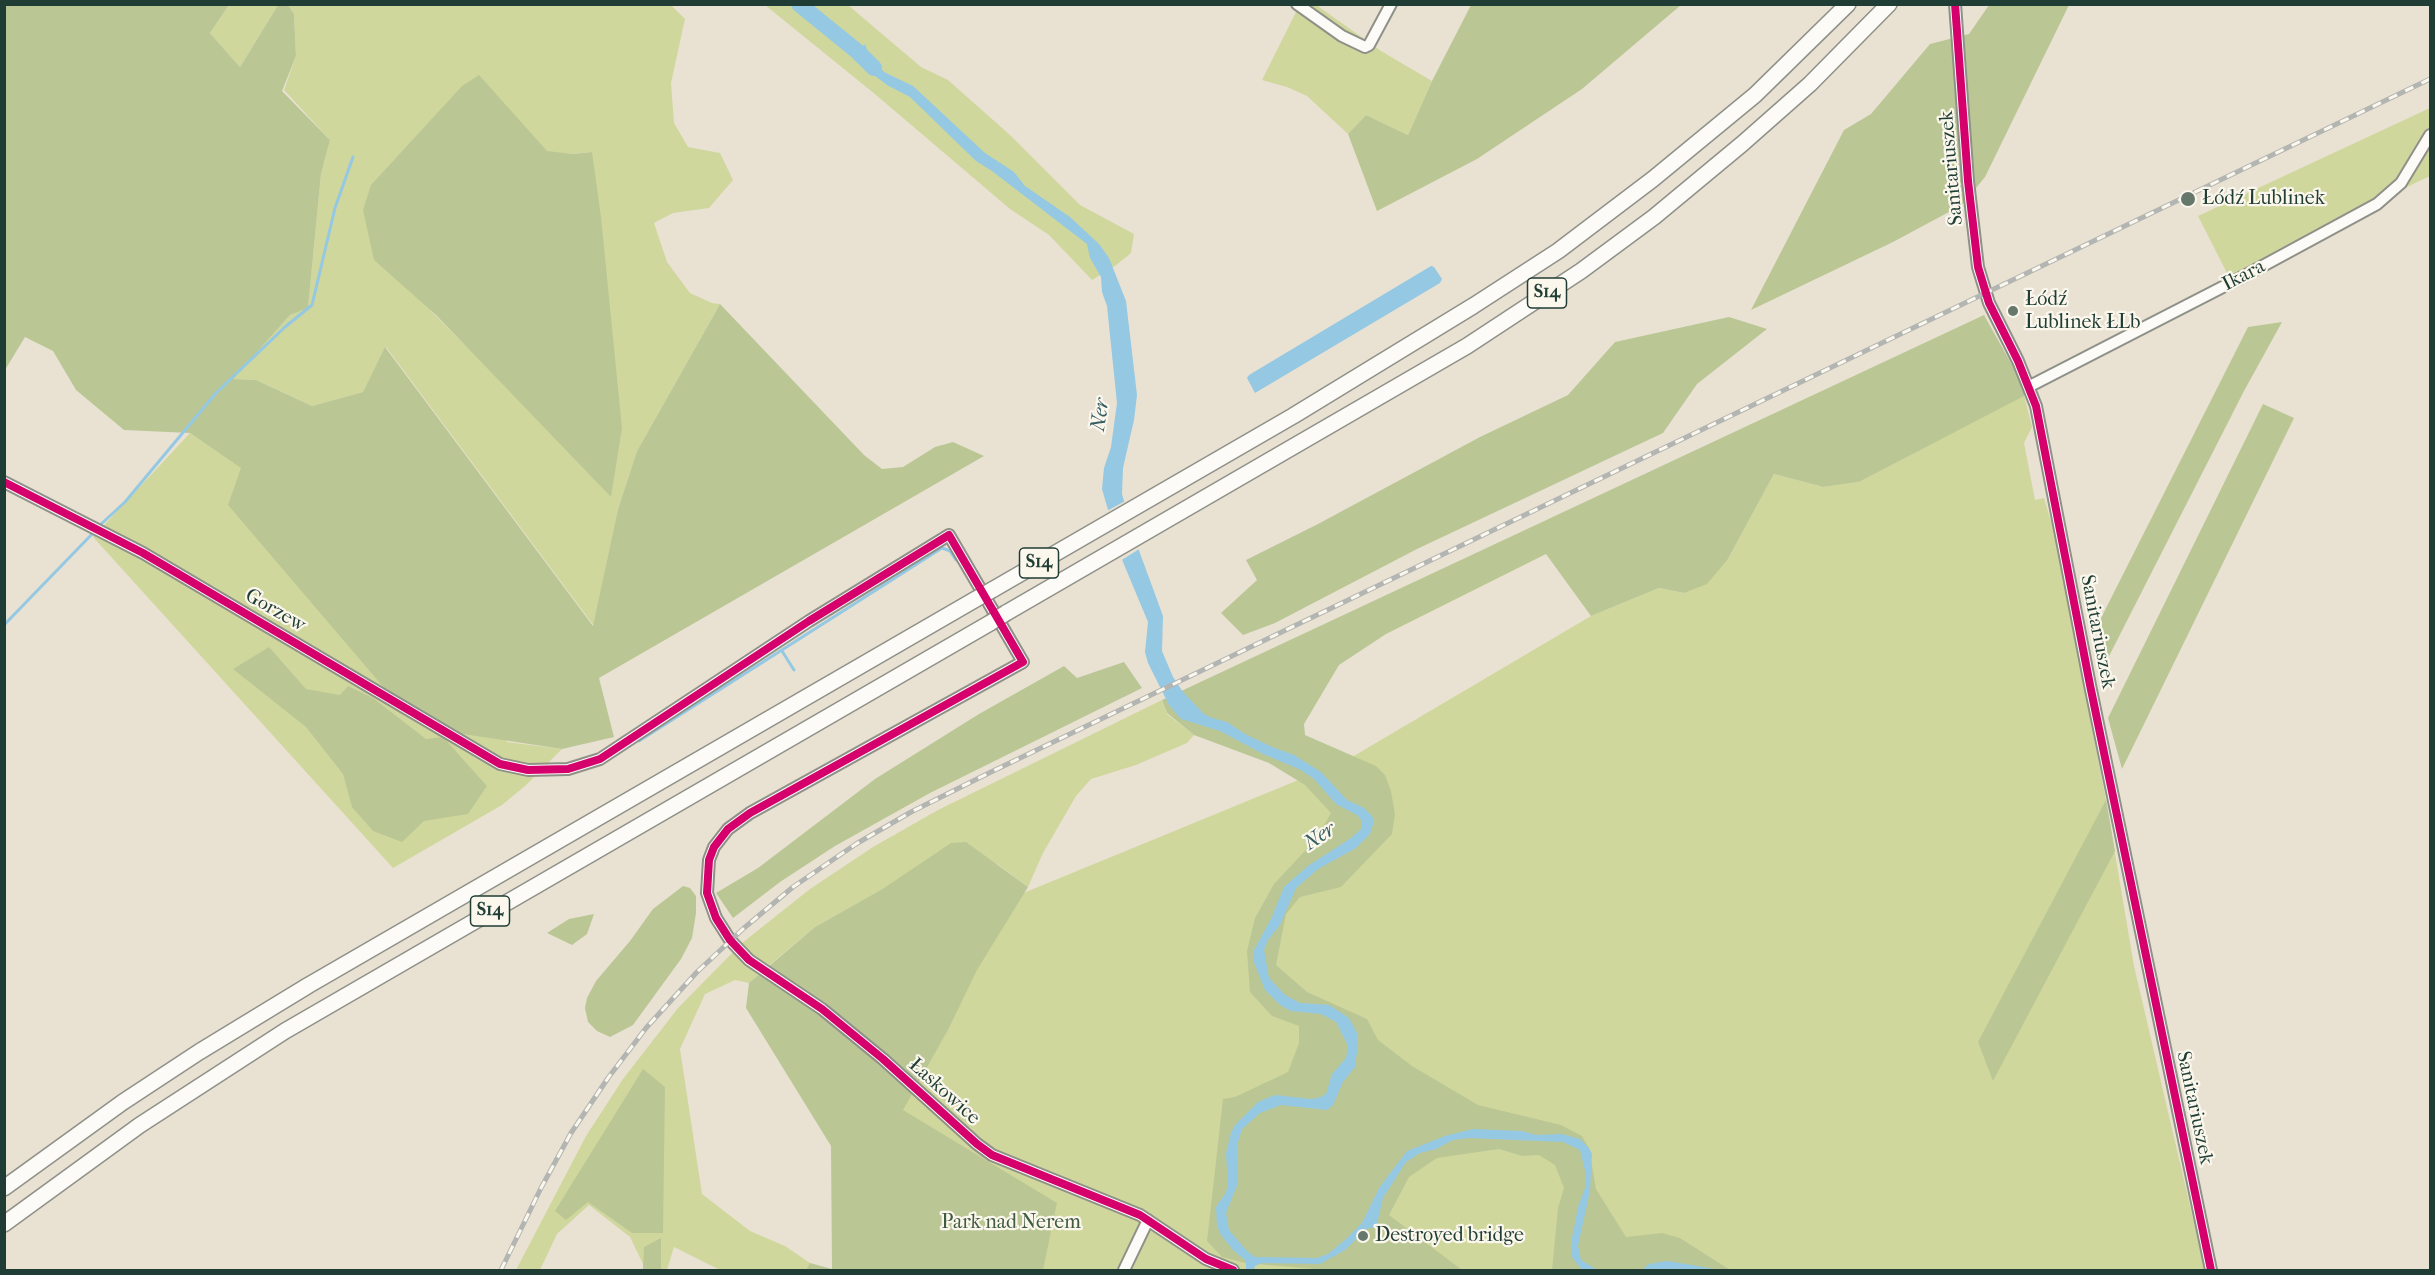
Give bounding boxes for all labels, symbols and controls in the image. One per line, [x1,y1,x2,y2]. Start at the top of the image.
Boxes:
street label: Sanitariuszek [1935,110,1969,226]
place label: Łódź Lublinek [2202,187,2325,211]
marker: Łódź Lublinek [2179,190,2197,208]
street label: Ikara [2218,255,2270,297]
road number: S14 [1528,278,1566,308]
place label: Łódź Lublinek ŁLb [2025,288,2140,335]
marker: Łódź Lublinek ŁLb [2006,304,2020,318]
water label: Ner [1086,397,1116,433]
road number: S14 [1020,548,1058,578]
street label: Sanitariuszek [2074,573,2120,691]
street label: Gorzew [240,584,310,638]
water label: Ner [1299,817,1341,857]
road number: S14 [470,896,510,926]
street label: Sanitariuszek [2170,1049,2218,1167]
street label: Łaskowice [903,1054,985,1130]
park label: Park nad Nerem [941,1211,1081,1235]
place label: Destroyed bridge [1375,1224,1524,1248]
marker: Destroyed bridge [1356,1229,1370,1243]

